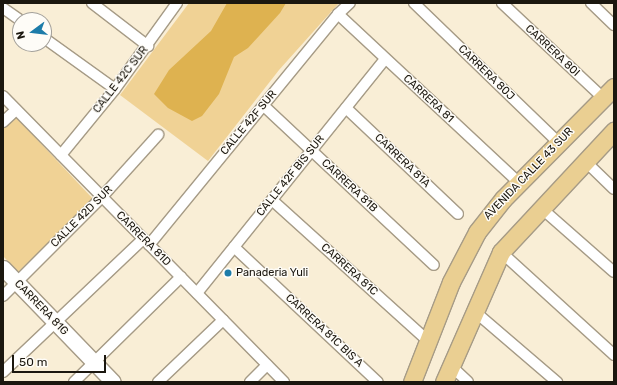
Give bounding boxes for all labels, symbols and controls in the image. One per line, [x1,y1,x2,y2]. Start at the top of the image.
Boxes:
north arrow [12,12,52,52]
street label: CARRERA 80I [522,22,582,80]
text: N [14,29,28,40]
street label: CARRERA 80J [455,43,517,103]
street label: CALLE 42C SUR [91,44,151,116]
street label: CARRERA 81 [400,72,456,126]
street label: CALLE 42F SUR [218,88,280,158]
street label: AVENIDA CALLE 43 SUR [481,125,577,223]
street label: CARRERA 81A [372,131,432,191]
street label: CALLE 42F BIS SUR [254,133,328,219]
street label: CARRERA 81B [318,157,380,215]
street label: CALLE 42D SUR [48,183,116,251]
street label: CARRERA 81D [113,209,173,269]
street label: CARRERA 81C [318,241,380,299]
place label: Panaderia Yuli [236,266,308,280]
marker: Panaderia Yuli [223,268,233,278]
street label: CARRERA 81G [11,277,71,339]
street label: CARRERA 81C BIS A [282,291,366,371]
scale bar [14,347,108,373]
text: 50 m [19,355,47,369]

